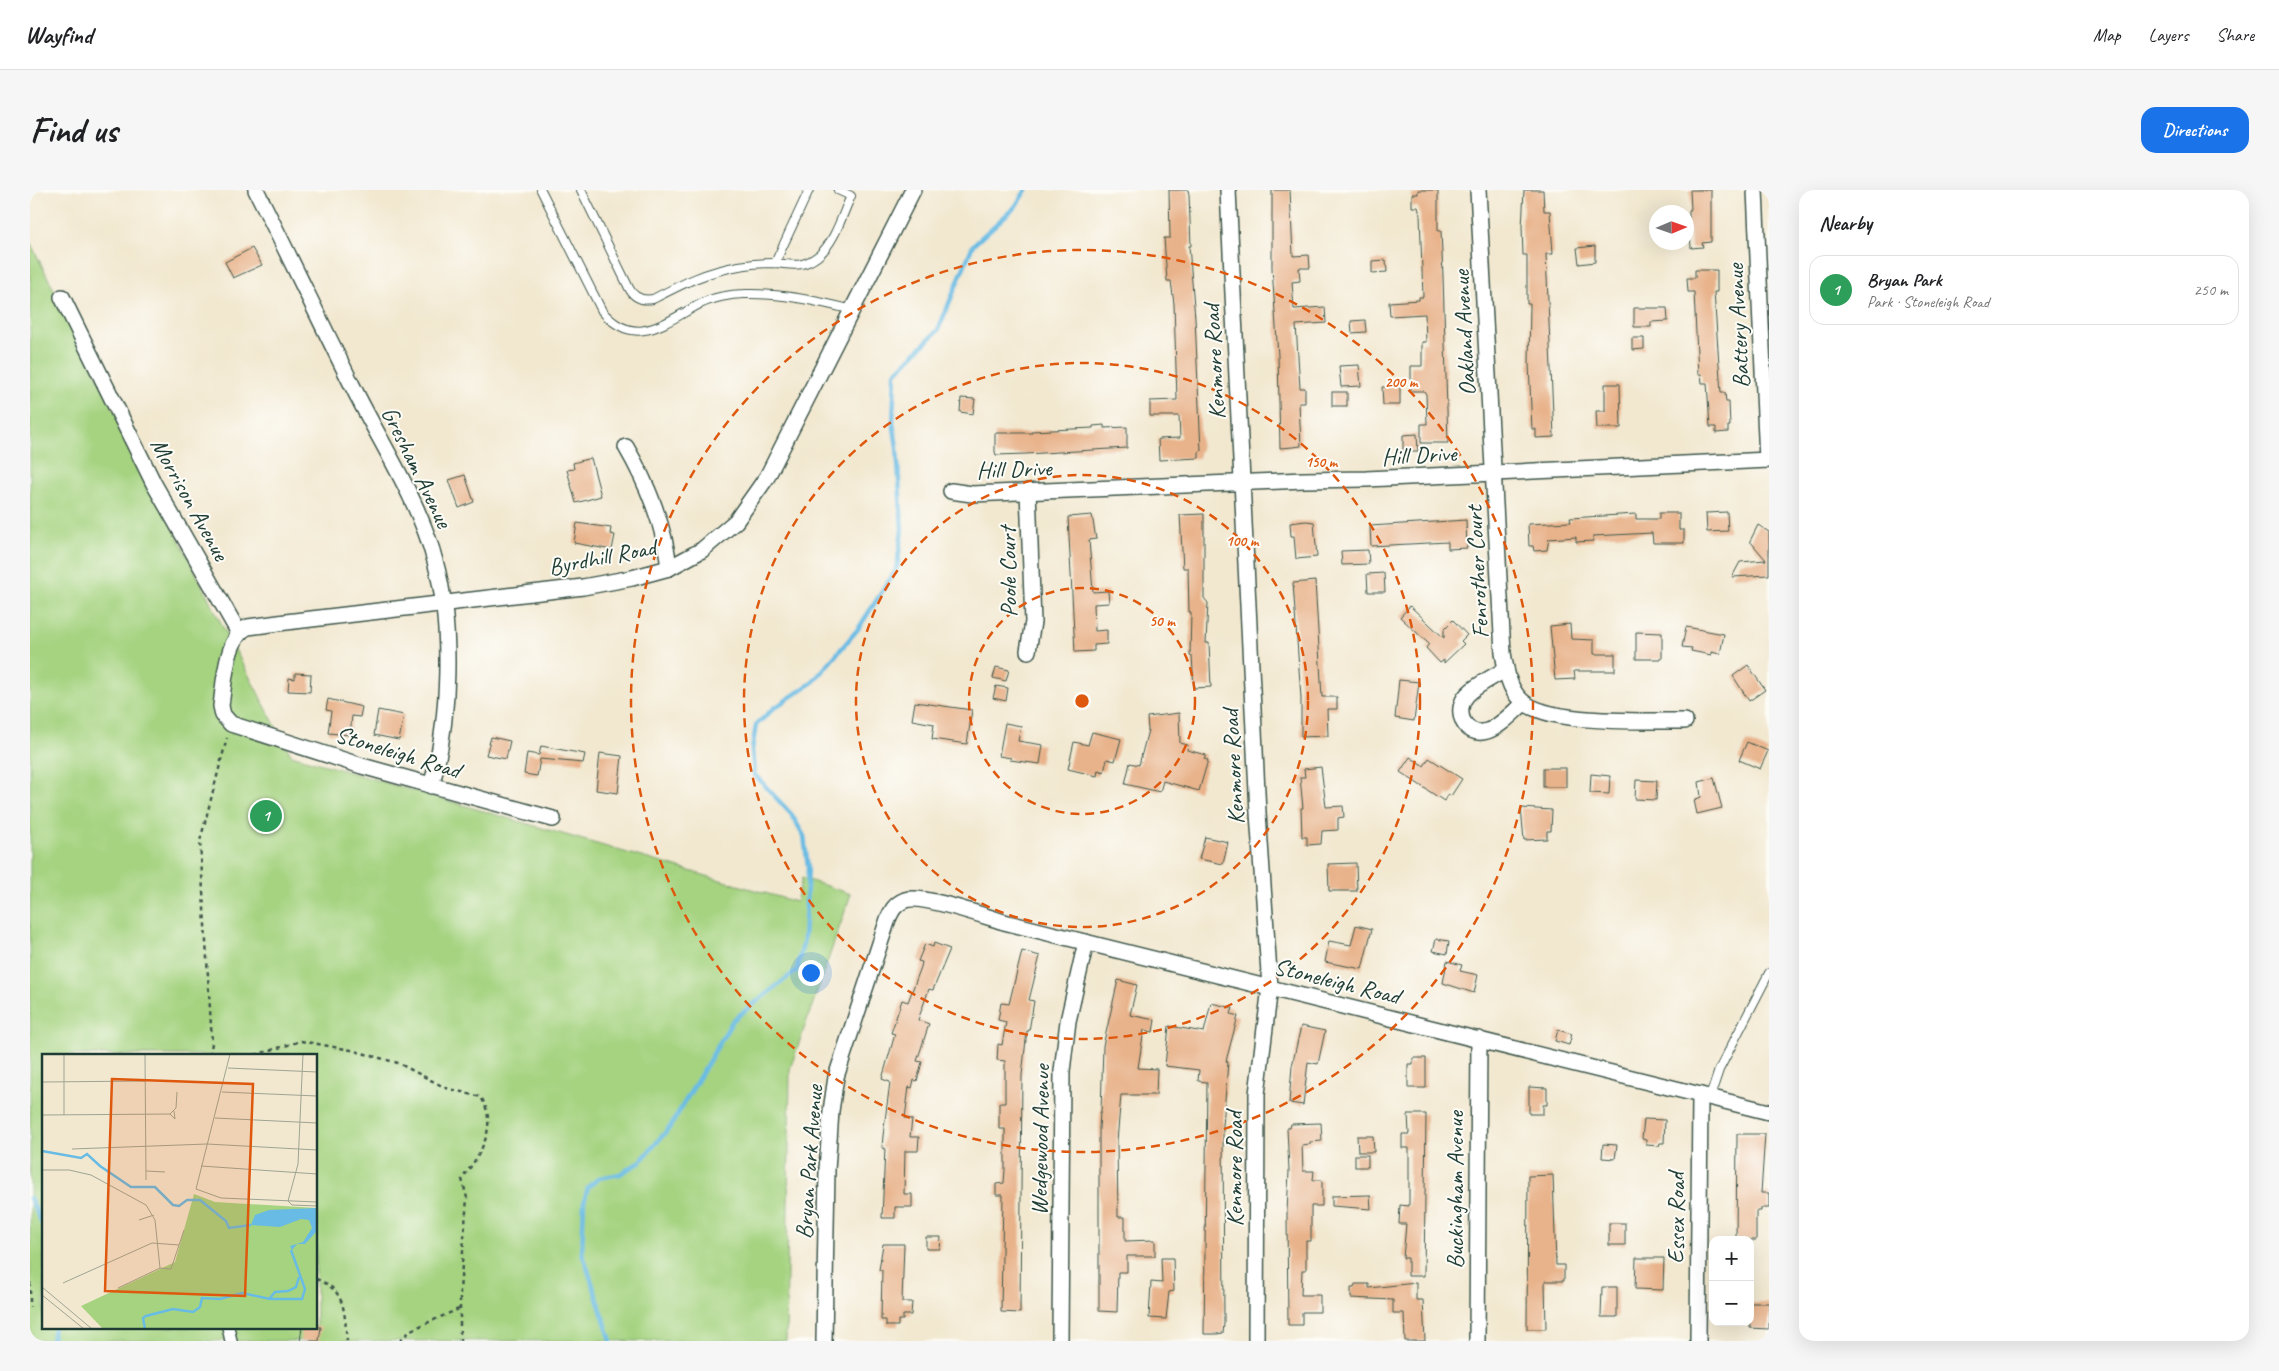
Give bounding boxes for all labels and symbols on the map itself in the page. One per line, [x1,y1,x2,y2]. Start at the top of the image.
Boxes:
north arrow [1649,205,1694,250]
street label: Battery Avenue [1720,261,1756,389]
street label: Oakland Avenue [1446,267,1482,397]
street label: Kenmore Road [1196,300,1232,420]
text: 200 m [1385,373,1419,392]
street label: Gresham Avenue [375,401,460,535]
street label: Morrison Avenue [144,432,237,568]
street label: Hill Drive [1381,438,1459,472]
street label: Hill Drive [976,453,1054,485]
text: 150 m [1305,453,1339,472]
street label: Fenrother Court [1458,503,1495,639]
street label: Poole Court [992,523,1024,618]
street label: Byrdhill Road [546,531,662,582]
text: 100 m [1226,532,1260,551]
text: 50 m [1149,612,1176,631]
centre of rings [1073,692,1091,710]
street label: Kenmore Road [1215,705,1251,825]
street label: Stoneleigh Road [332,719,468,786]
pin: 1 [250,797,282,835]
street label: Stoneleigh Road [1271,951,1407,1012]
your location [798,960,824,986]
inset map [42,1054,318,1328]
street label: Wedgewood Avenue [1024,1062,1056,1216]
street label: Bryan Park Avenue [789,1082,829,1240]
street label: Kenmore Road [1219,1108,1249,1227]
street label: Buckingham Avenue [1440,1109,1470,1269]
street label: Essex Road [1661,1169,1691,1264]

